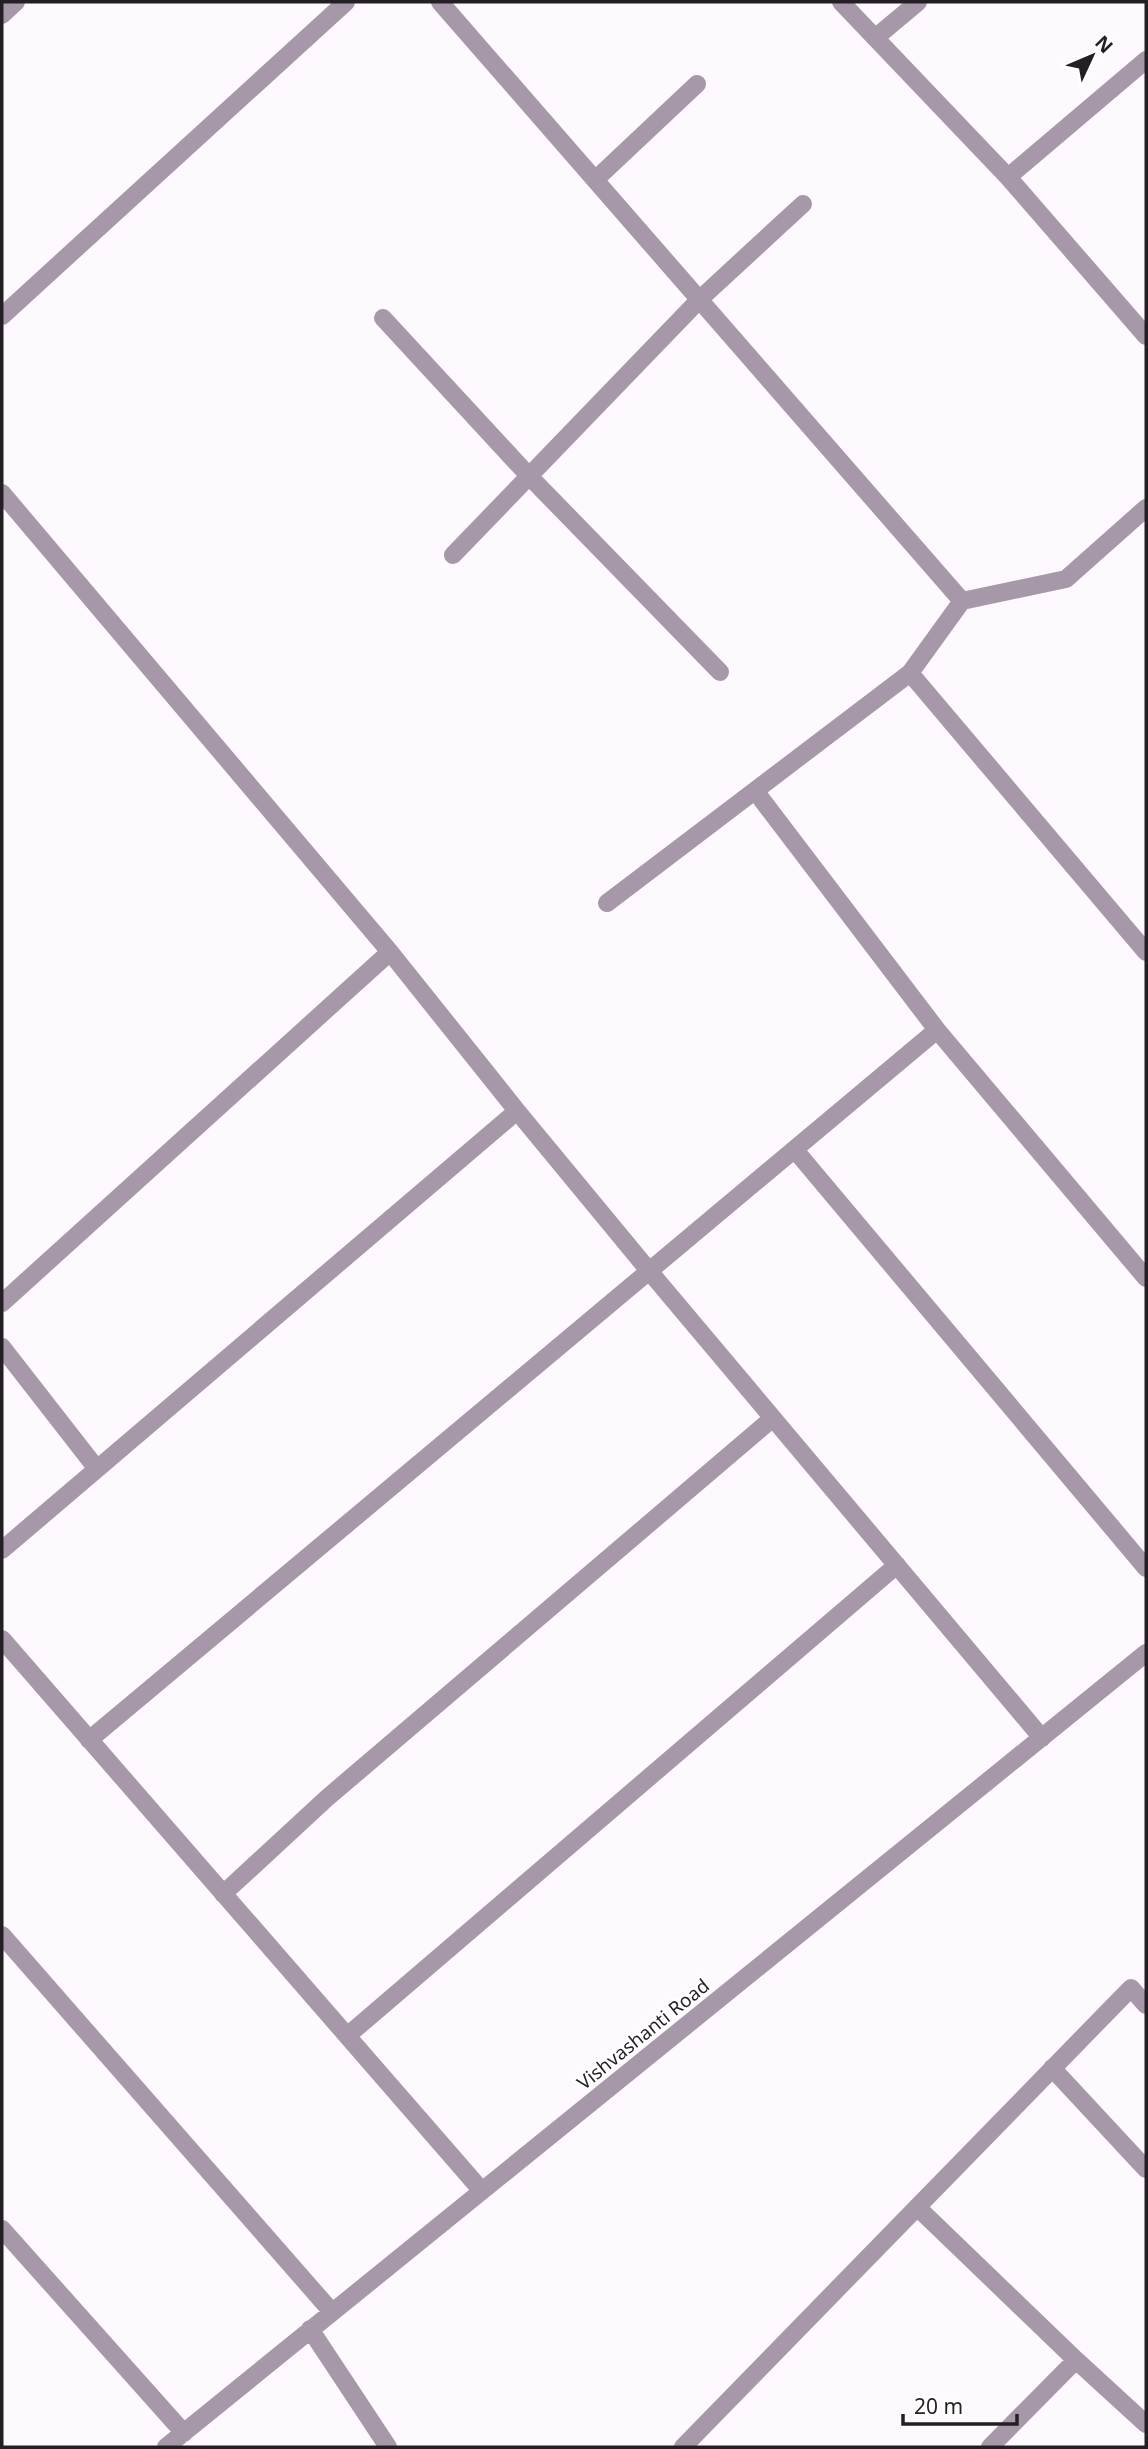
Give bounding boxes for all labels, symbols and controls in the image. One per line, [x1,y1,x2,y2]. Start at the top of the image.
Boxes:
north arrow [1057,21,1127,91]
text: N [1090,30,1119,59]
street label: Vishvashanti Road [571,1973,715,2095]
scale bar [903,2382,1017,2426]
text: 20 m [914,2392,963,2420]

